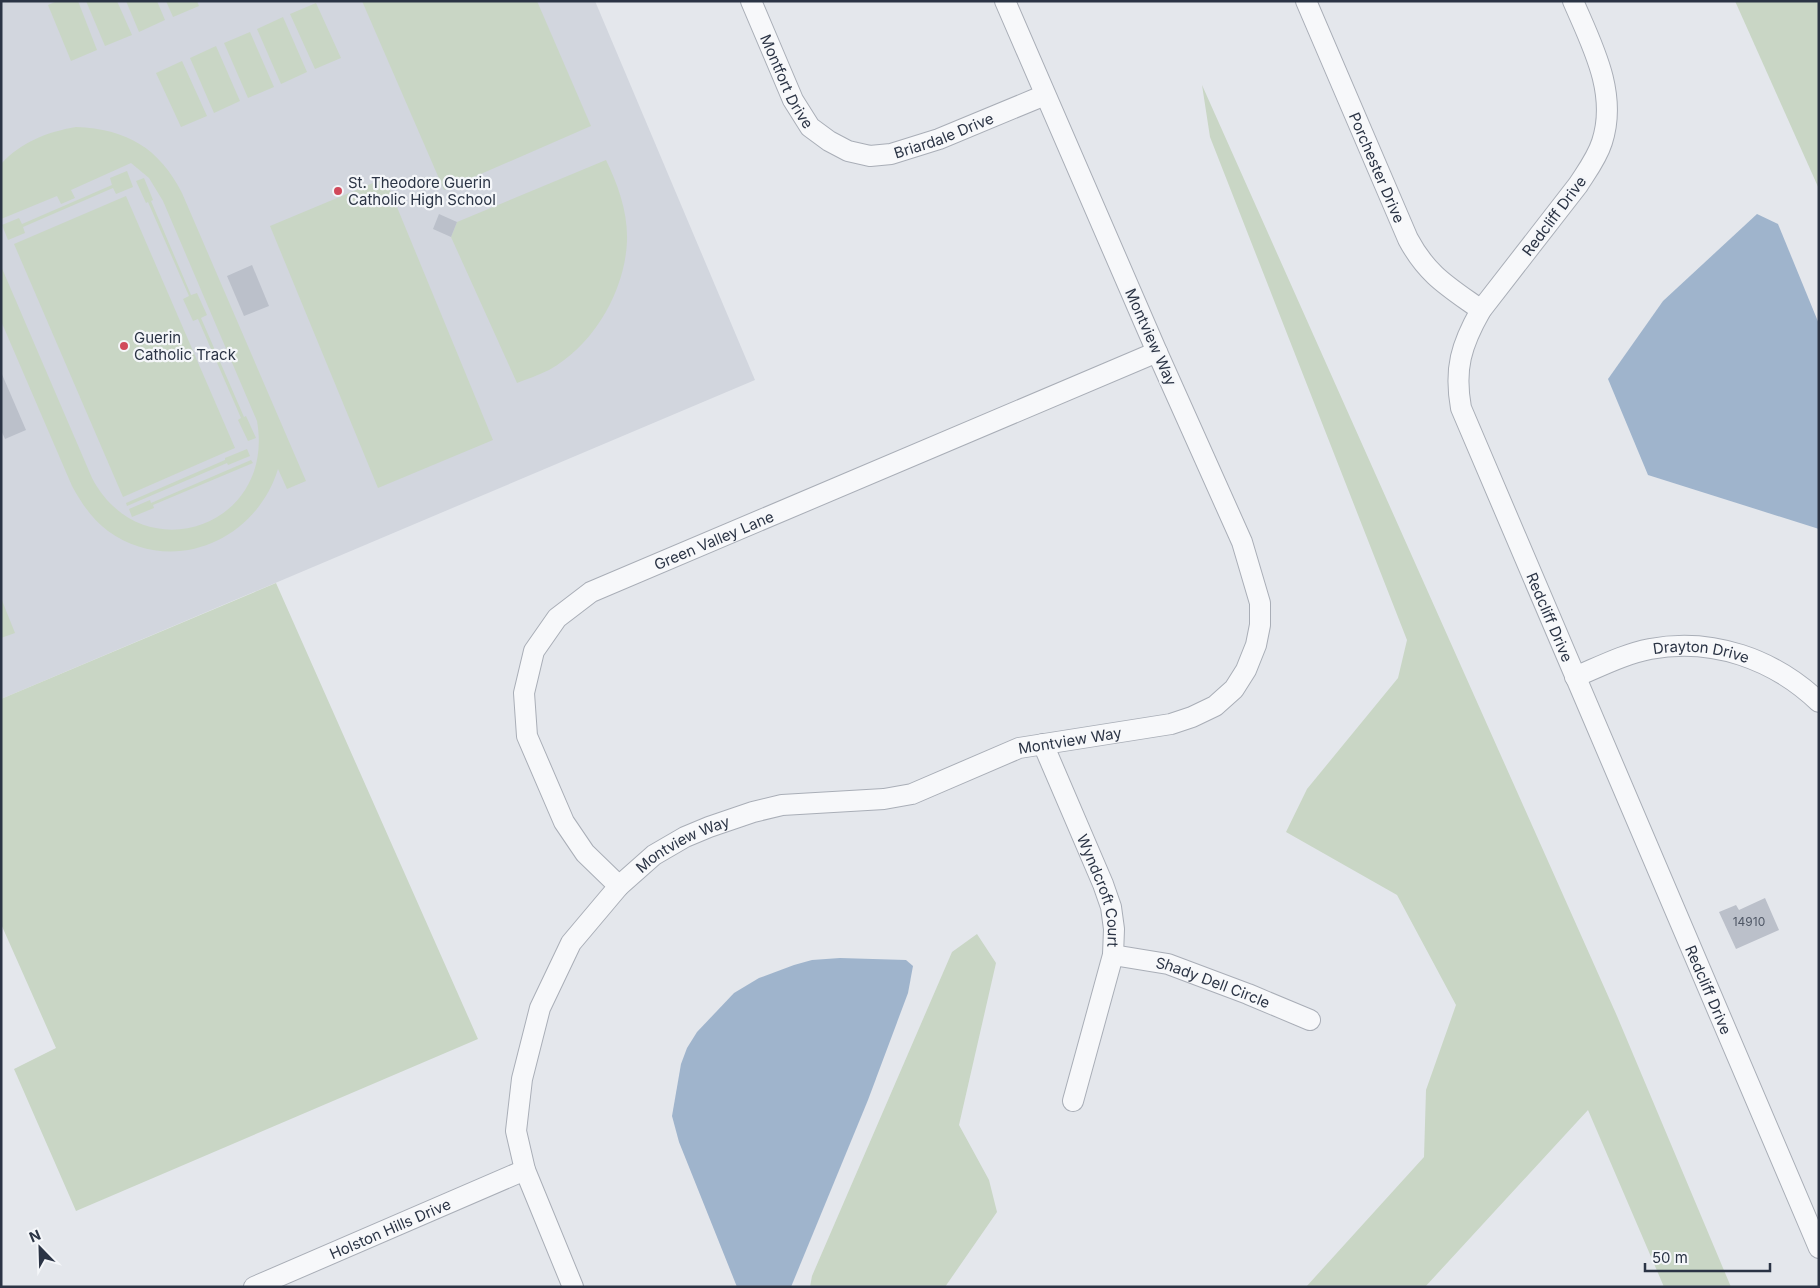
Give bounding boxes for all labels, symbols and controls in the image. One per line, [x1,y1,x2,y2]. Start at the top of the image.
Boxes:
street label: Montfort Drive [757,31,818,132]
street label: Briardale Drive [891,108,996,162]
street label: Porchester Drive [1345,109,1409,226]
street label: Redcliff Drive [1518,172,1590,260]
place label: St. Theodore Guerin Catholic High School [348,173,496,209]
marker: St. Theodore Guerin Catholic High School [332,185,344,197]
street label: Montview Way [1121,285,1181,389]
place label: Guerin Catholic Track [134,328,237,364]
marker: Guerin Catholic Track [118,340,130,352]
street label: Green Valley Lane [651,506,776,574]
street label: Redcliff Drive [1523,570,1578,665]
street label: Drayton Drive [1652,636,1752,667]
street label: Montview Way [1017,722,1123,758]
street label: Montview Way [632,811,732,876]
street label: Wyndcroft Court [1073,831,1124,948]
house number: 14910 [1733,914,1765,929]
street label: Redcliff Drive [1681,942,1736,1037]
street label: Shady Dell Circle [1154,953,1273,1012]
street label: Holston Hills Drive [326,1194,453,1263]
north arrow [15,1223,65,1273]
text: N [26,1226,43,1245]
scale bar [1645,1240,1770,1272]
text: 50 m [1652,1248,1688,1267]

